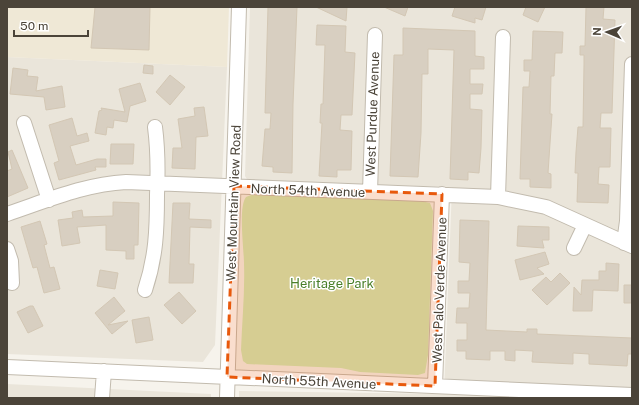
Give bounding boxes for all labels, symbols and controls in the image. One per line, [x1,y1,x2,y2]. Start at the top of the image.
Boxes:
scale bar [14,12,88,38]
north arrow [587,12,627,52]
text: 50 m [20,19,48,33]
text: N [591,27,603,36]
street label: West Purdue Avenue [363,51,382,177]
street label: West Mountain View Road [223,125,244,281]
street label: North 54th Avenue [250,181,365,200]
street label: West Palo Verde Avenue [429,217,450,363]
park label: Heritage Park [290,276,374,291]
street label: North 55th Avenue [261,371,377,392]

